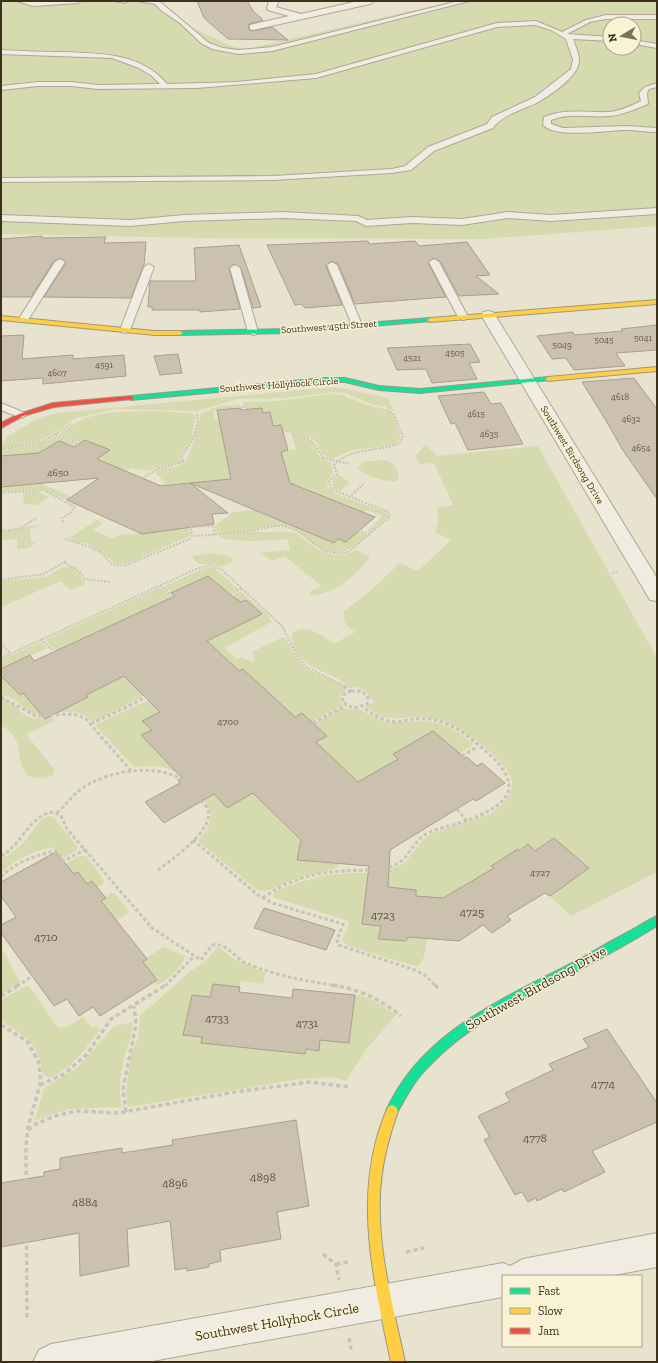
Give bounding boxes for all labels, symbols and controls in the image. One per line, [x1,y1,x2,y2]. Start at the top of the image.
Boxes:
north arrow [602,16,642,56]
text: N [605,32,620,43]
street label: Southwest 45th Street [281,318,378,336]
house number: 5041 [634,333,653,343]
house number: 5045 [594,335,614,345]
house number: 5049 [552,340,572,350]
house number: 4505 [445,348,465,358]
house number: 4521 [403,353,421,363]
house number: 4591 [95,360,113,370]
house number: 4607 [47,368,67,378]
street label: Southwest Hollyhock Circle [219,375,339,395]
house number: 4618 [611,392,629,402]
street label: Southwest Birdsong Drive [538,404,606,507]
house number: 4615 [467,409,485,419]
house number: 4632 [622,414,641,424]
house number: 4635 [480,429,499,439]
house number: 4654 [631,443,651,453]
house number: 4650 [47,467,69,479]
house number: 4700 [217,716,239,728]
house number: 4727 [530,867,550,879]
house number: 4725 [460,905,484,919]
house number: 4723 [371,908,395,922]
house number: 4710 [34,930,58,944]
street label: Southwest Birdsong Drive [463,942,610,1034]
house number: 4733 [205,1011,229,1025]
house number: 4731 [296,1016,319,1030]
house number: 4774 [591,1077,615,1091]
house number: 4778 [523,1131,547,1145]
house number: 4898 [250,1170,276,1184]
house number: 4896 [162,1176,188,1190]
house number: 4884 [72,1195,98,1209]
legend [502,1275,642,1347]
text: Fast [538,1284,561,1298]
street label: Southwest Hollyhock Circle [194,1299,361,1345]
text: Slow [538,1304,564,1318]
text: Jam [538,1324,560,1338]

